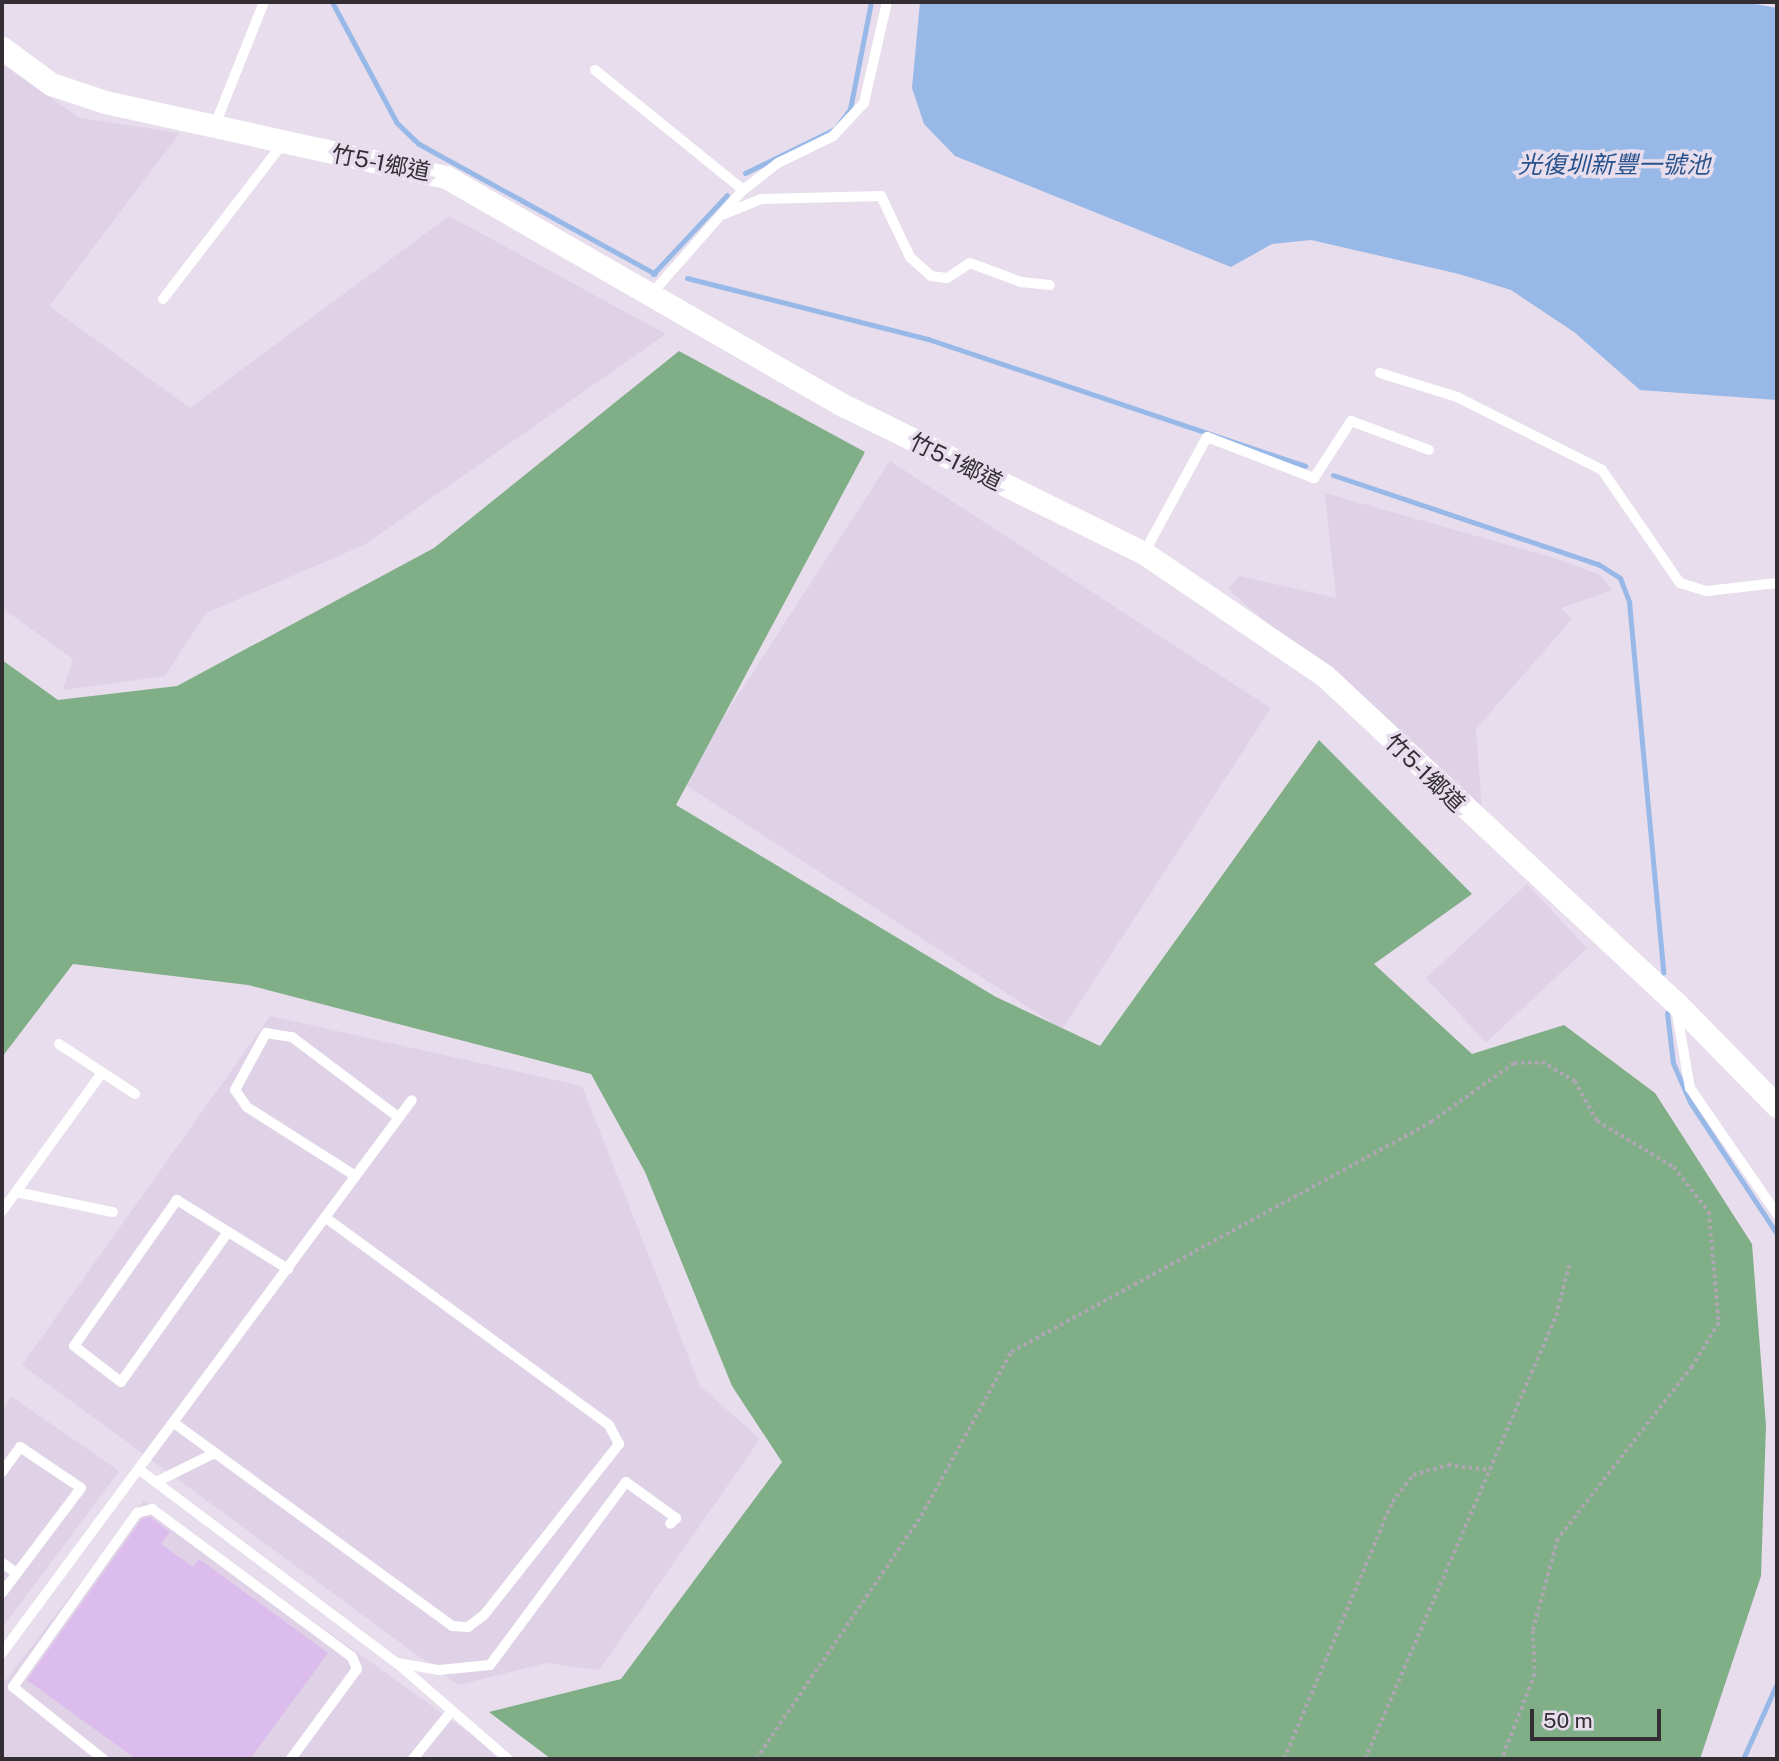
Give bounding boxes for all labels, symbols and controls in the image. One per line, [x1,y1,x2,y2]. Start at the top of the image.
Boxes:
street label: 竹5-1鄉道 [329,140,433,186]
water label: 光復圳新豐一號池 [1518,151,1710,179]
street label: 竹5-1鄉道 [905,428,1007,496]
street label: 竹5-1鄉道 [1379,728,1471,818]
scale bar [1534,1694,1665,1738]
text: 50 m [1543,1708,1593,1733]

